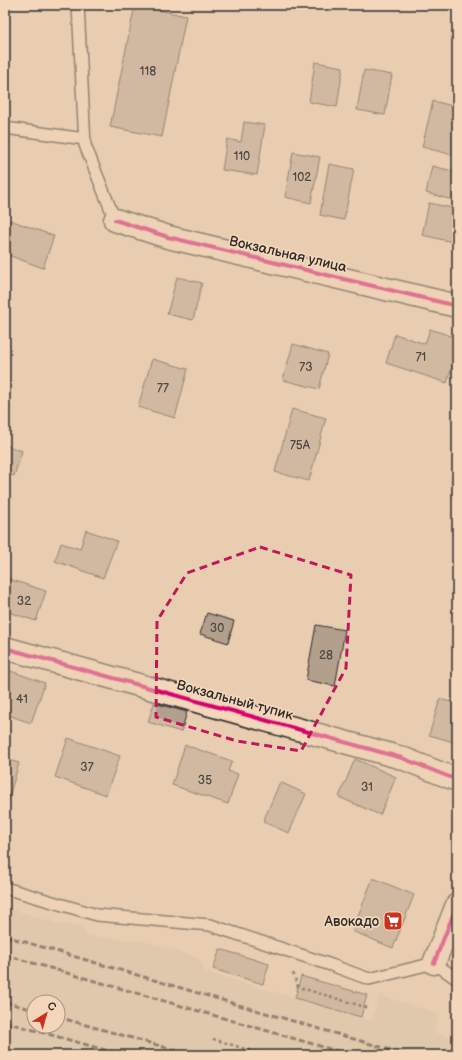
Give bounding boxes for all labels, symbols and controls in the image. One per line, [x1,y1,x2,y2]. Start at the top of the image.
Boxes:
house number: 118 [140,64,156,79]
house number: 110 [234,149,250,164]
house number: 102 [293,170,311,185]
street label: Вокзальная улица [228,232,349,276]
house number: 71 [416,350,426,365]
house number: 73 [299,360,313,375]
house number: 77 [157,381,169,396]
house number: 75А [290,438,311,453]
house number: 32 [17,594,31,609]
house number: 30 [210,621,224,636]
house number: 28 [319,648,333,663]
street label: Вокзальный тупик [175,676,296,724]
house number: 41 [16,692,28,707]
house number: 37 [80,760,94,775]
house number: 35 [198,773,212,788]
house number: 31 [361,780,373,795]
supermarket icon: Авокадо [382,910,404,932]
place label: Авокадо [324,913,379,930]
north arrow [26,994,66,1034]
text: С [45,999,59,1014]

